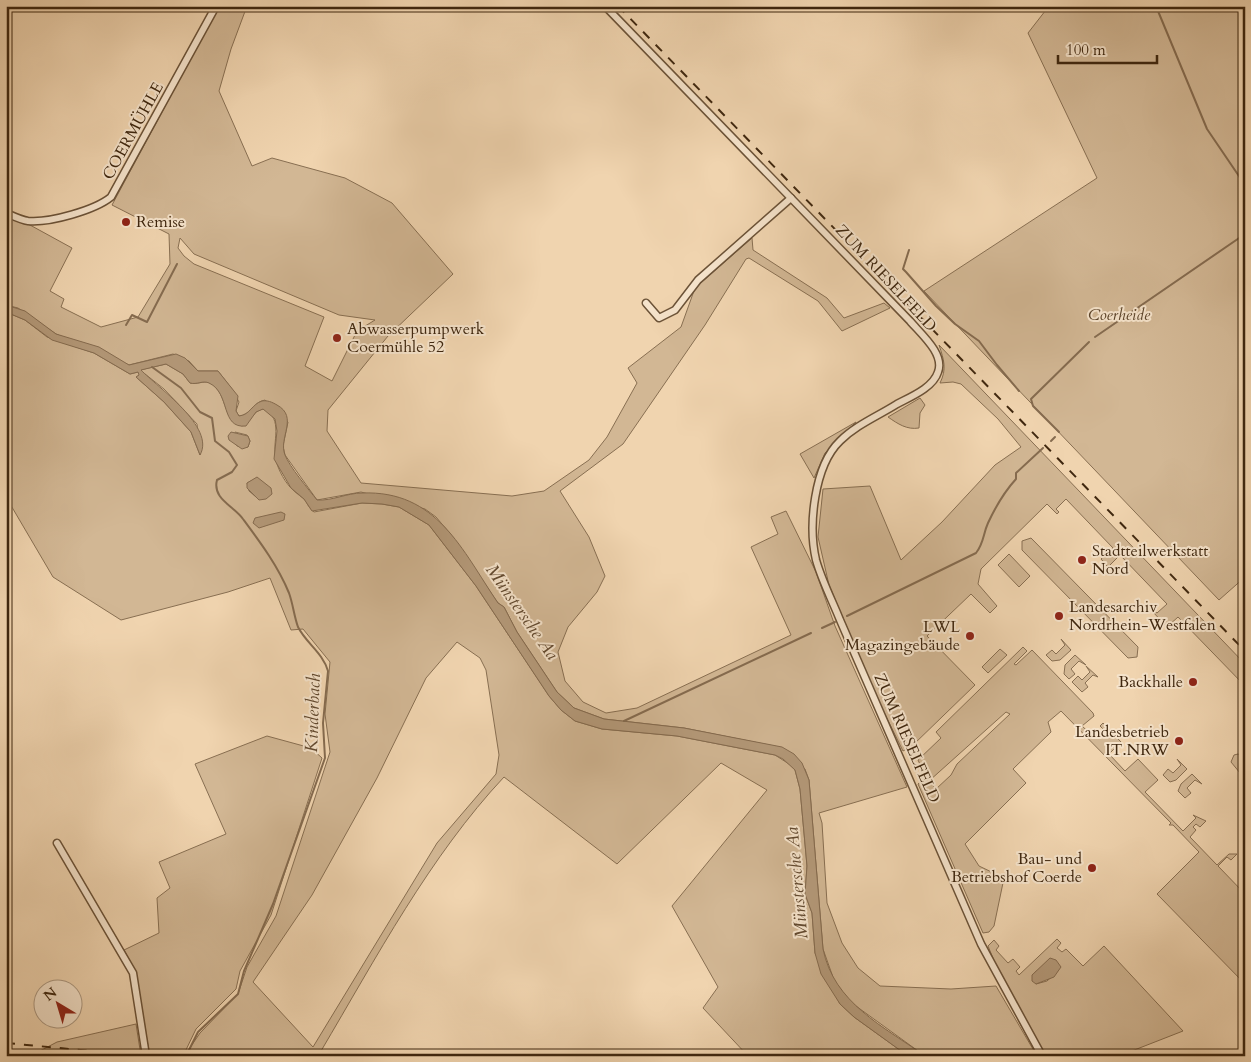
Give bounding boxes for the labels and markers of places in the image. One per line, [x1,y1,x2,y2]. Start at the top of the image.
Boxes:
place label: Remise [136,211,185,233]
marker: Remise [120,216,132,228]
place label: Abwasserpumpwerk Coermühle 52 [347,318,485,358]
marker: Abwasserpumpwerk Coermühle 52 [331,332,343,344]
place label: Stadtteilwerkstatt Nord [1092,540,1208,580]
marker: Stadtteilwerkstatt Nord [1076,554,1088,566]
place label: Landesarchiv Nordrhein-Westfalen [1069,596,1216,636]
marker: Landesarchiv Nordrhein-Westfalen [1053,610,1065,622]
place label: LWL Magazingebäude [845,616,960,656]
marker: LWL Magazingebäude [964,630,976,642]
place label: Backhalle [1118,671,1183,693]
marker: Backhalle [1187,676,1199,688]
place label: Landesbetrieb IT.NRW [1075,721,1169,761]
marker: Landesbetrieb IT.NRW [1173,735,1185,747]
place label: Bau- und Betriebshof Coerde [951,848,1082,888]
marker: Bau- und Betriebshof Coerde [1086,862,1098,874]

